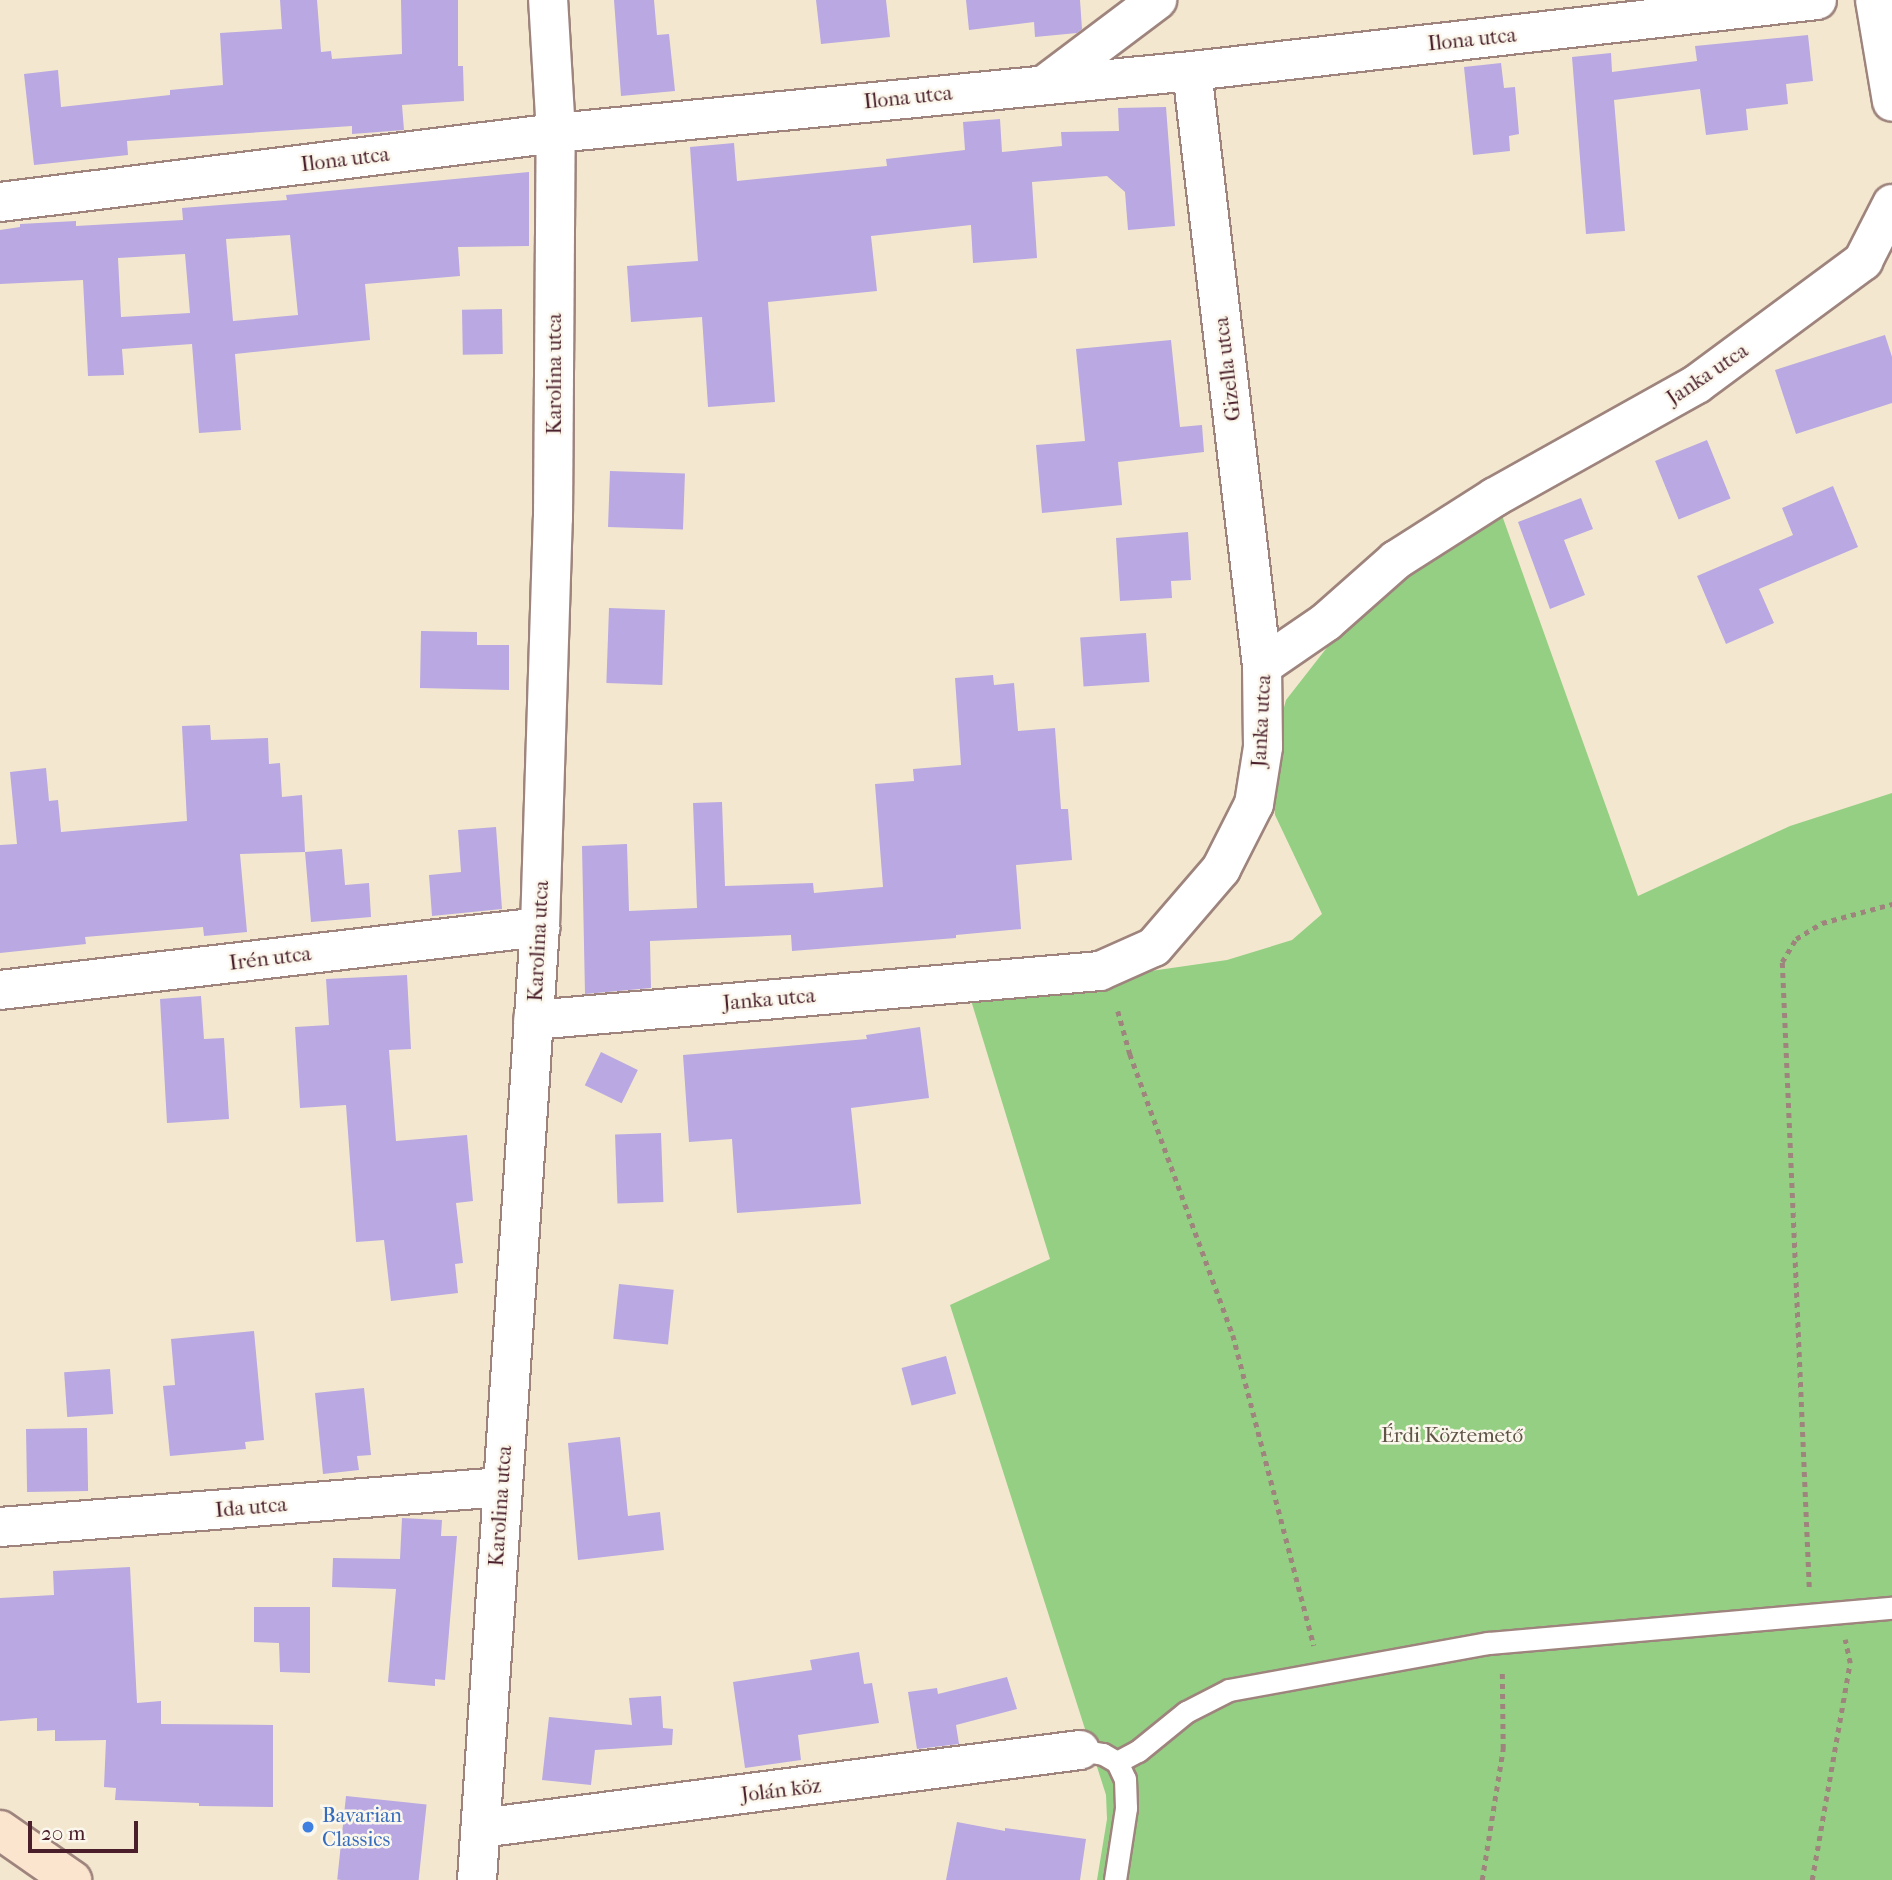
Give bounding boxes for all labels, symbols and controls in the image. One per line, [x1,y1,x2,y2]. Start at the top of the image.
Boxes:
street label: Ilona utca [1426,22,1518,56]
street label: Ilona utca [862,80,954,114]
street label: Ilona utca [299,141,391,177]
street label: Karolina utca [541,313,567,435]
street label: Gizella utca [1208,315,1246,423]
street label: Janka utca [1662,338,1752,410]
street label: Janka utca [1246,674,1276,768]
street label: Karolina utca [522,880,554,1002]
street label: Irén utca [228,940,312,976]
street label: Janka utca [722,982,816,1016]
park label: Érdi Köztemető [1381,1422,1523,1448]
street label: Karolina utca [483,1445,517,1567]
street label: Ida utca [214,1491,288,1523]
street label: Jolán köz [740,1773,822,1807]
place label: Bavarian Classics [322,1802,402,1852]
scale bar [32,1806,142,1850]
marker: Bavarian Classics [300,1819,316,1835]
text: 20 m [41,1821,85,1845]

